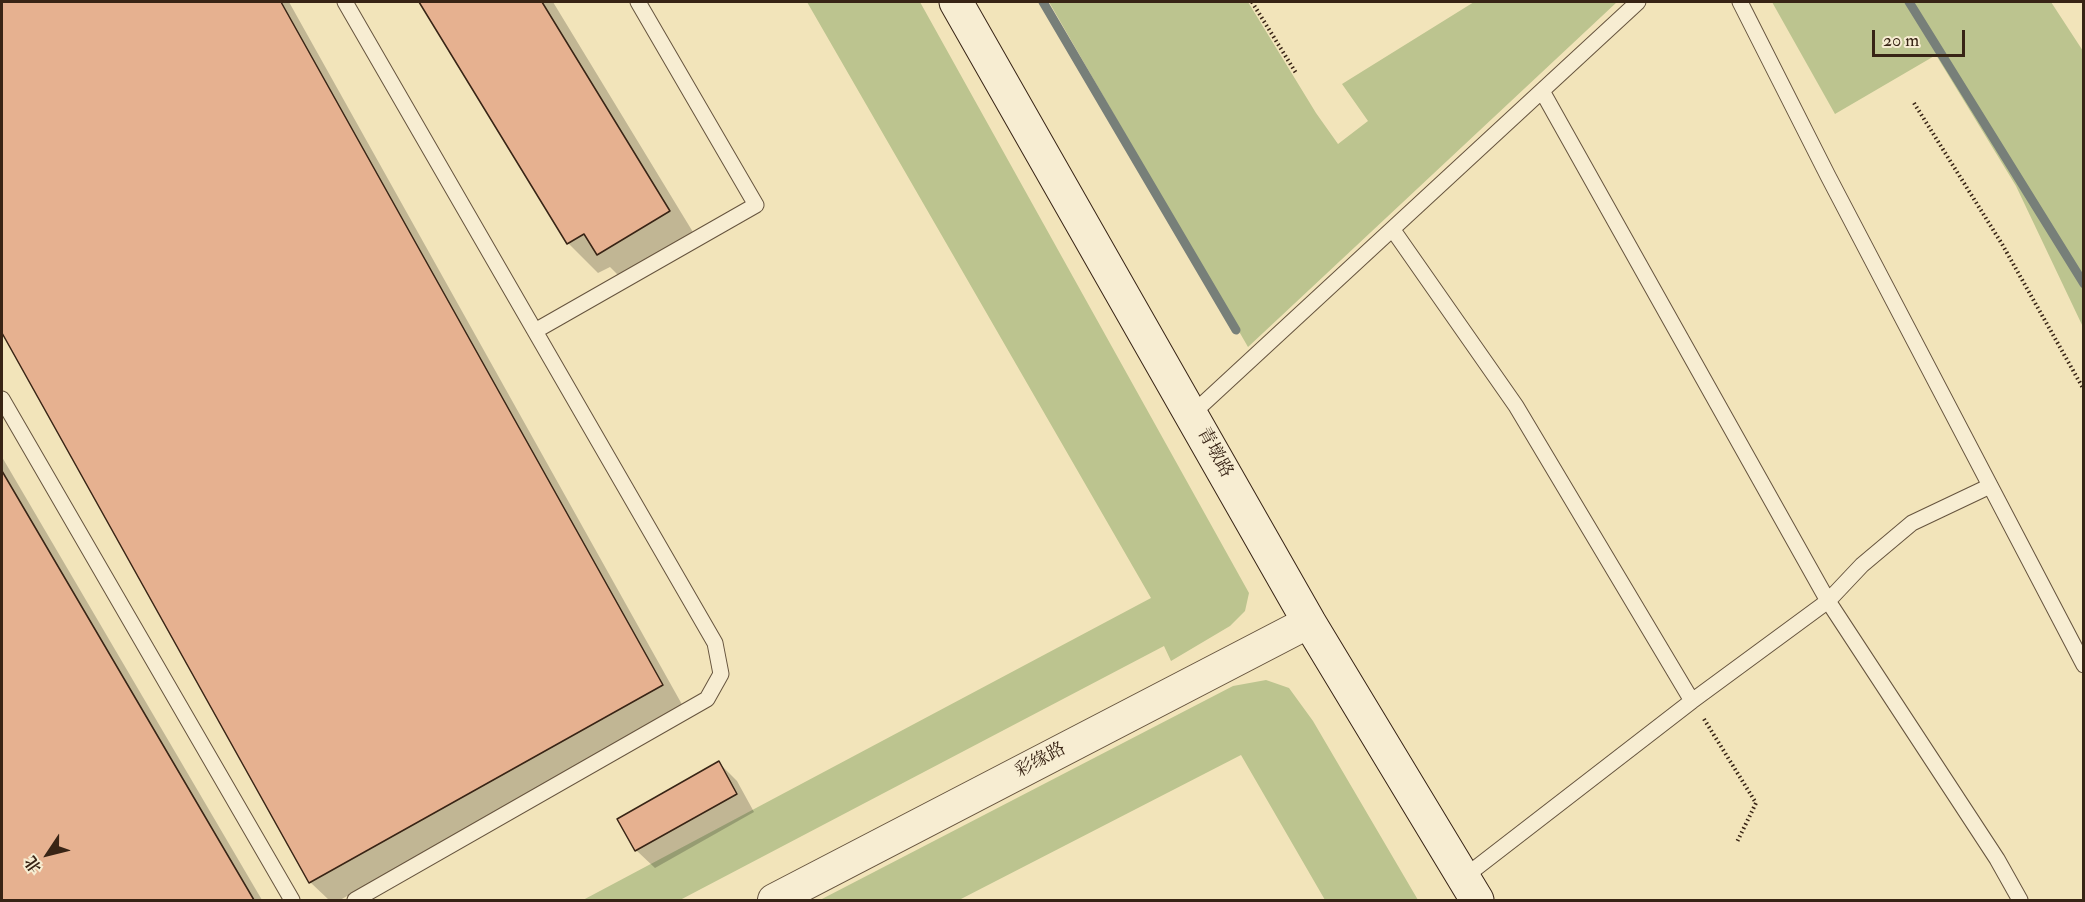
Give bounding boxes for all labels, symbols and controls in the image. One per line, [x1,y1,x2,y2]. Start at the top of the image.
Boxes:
scale bar [1875,18,1968,56]
text: 20 m [1883,29,1919,52]
street label: 青墩路 [1191,424,1237,482]
street label: 彩缘路 [1012,739,1070,783]
north arrow [18,824,78,884]
text: 北 [20,852,46,877]

